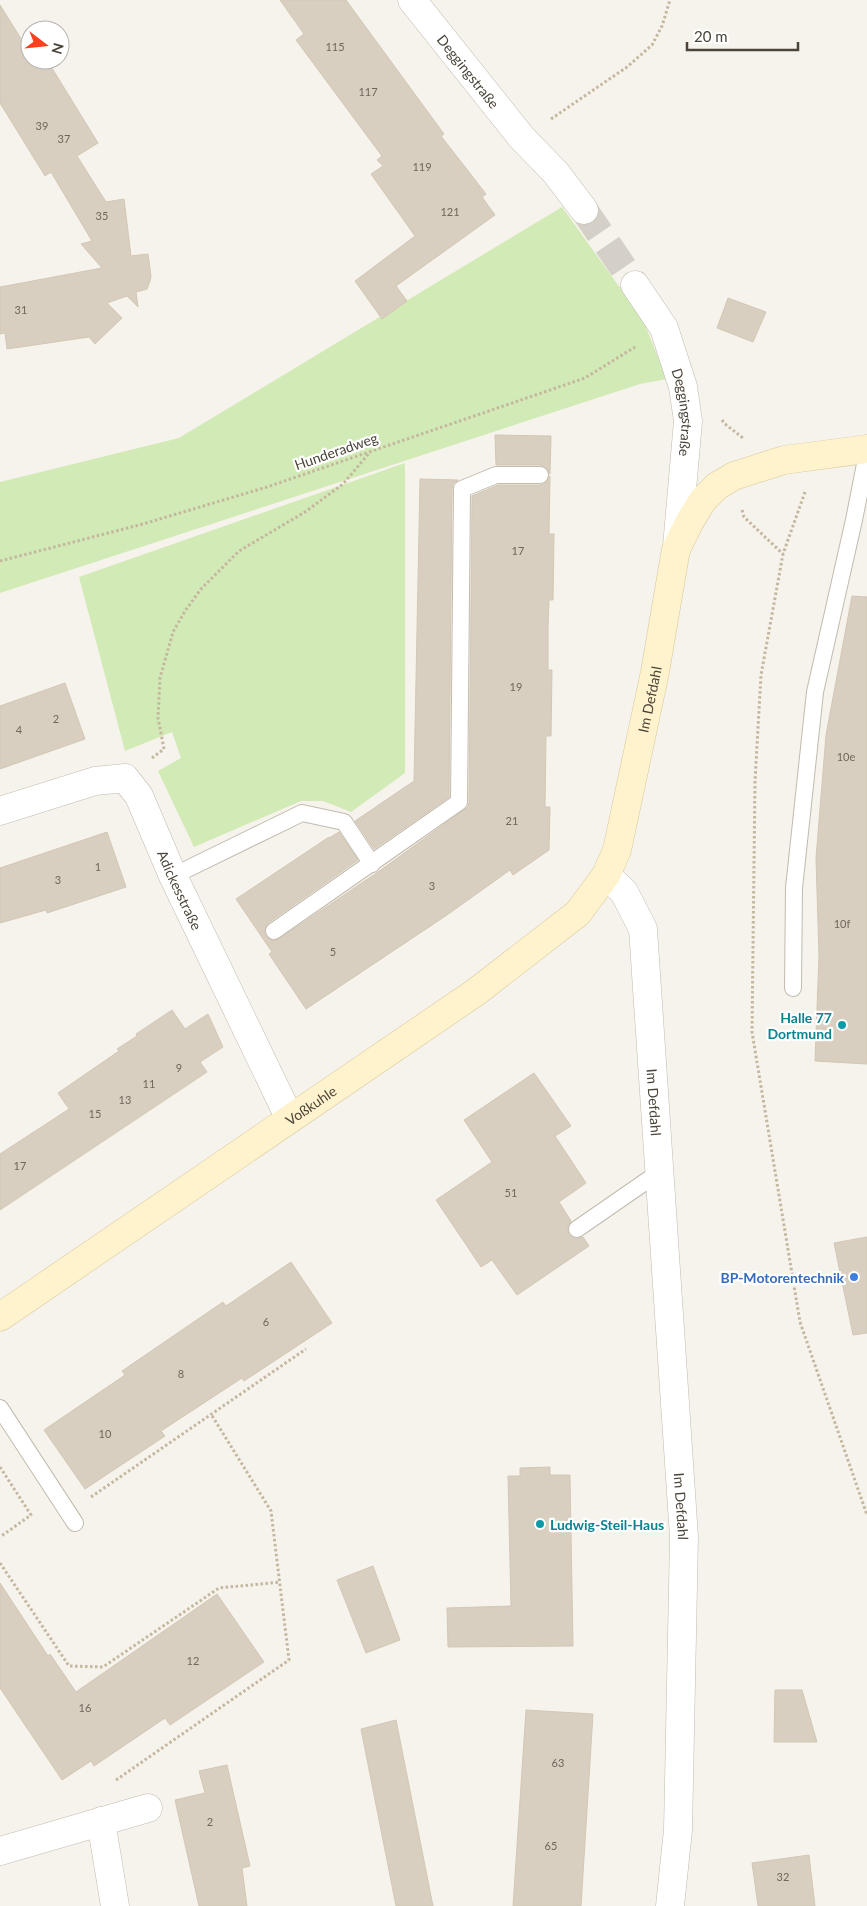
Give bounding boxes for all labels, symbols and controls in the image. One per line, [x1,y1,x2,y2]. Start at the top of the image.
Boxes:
north arrow [20,20,70,70]
scale bar [687,20,798,52]
text: 20 m [694,27,728,45]
street label: Deggingstraße [434,31,503,111]
house number: 115 [325,40,345,53]
text: N [48,41,68,56]
house number: 117 [358,85,378,98]
house number: 39 [36,119,48,132]
house number: 37 [58,132,70,145]
house number: 119 [412,160,432,173]
house number: 121 [440,205,460,218]
house number: 35 [96,209,108,222]
house number: 31 [15,303,27,316]
street label: Deggingstraße [669,366,697,457]
street label: Hunderadweg [292,429,380,473]
house number: 17 [512,544,524,557]
street label: Im Defdahl [634,665,664,734]
house number: 19 [510,680,522,693]
house number: 2 [53,712,59,725]
house number: 4 [16,723,23,736]
house number: 10e [837,750,855,763]
house number: 21 [506,814,518,827]
street label: Adickesstraße [154,847,206,932]
house number: 1 [95,860,101,873]
house number: 3 [55,873,61,886]
house number: 3 [429,879,435,892]
house number: 10f [834,917,850,930]
house number: 5 [330,945,336,958]
place label: Halle 77 Dortmund [768,1009,832,1042]
marker: Halle 77 Dortmund [836,1019,848,1031]
house number: 9 [176,1061,182,1074]
street label: Im Defdahl [644,1068,665,1136]
house number: 11 [143,1077,155,1090]
street label: Voßkuhle [282,1082,339,1128]
house number: 13 [119,1093,131,1106]
house number: 15 [89,1107,101,1120]
house number: 17 [14,1159,26,1172]
house number: 51 [505,1186,517,1199]
place label: BP-Motorentechnik [720,1269,845,1286]
marker: BP-Motorentechnik [848,1271,860,1283]
house number: 6 [263,1315,269,1328]
house number: 8 [178,1367,184,1380]
house number: 10 [99,1427,112,1440]
street label: Im Defdahl [671,1472,693,1540]
place label: Ludwig-Steil-Haus [550,1516,664,1533]
marker: Ludwig-Steil-Haus [534,1518,546,1530]
house number: 12 [187,1654,199,1667]
house number: 16 [79,1701,91,1714]
house number: 63 [552,1756,564,1769]
house number: 2 [207,1815,213,1828]
house number: 65 [545,1839,557,1852]
house number: 32 [777,1870,789,1883]

